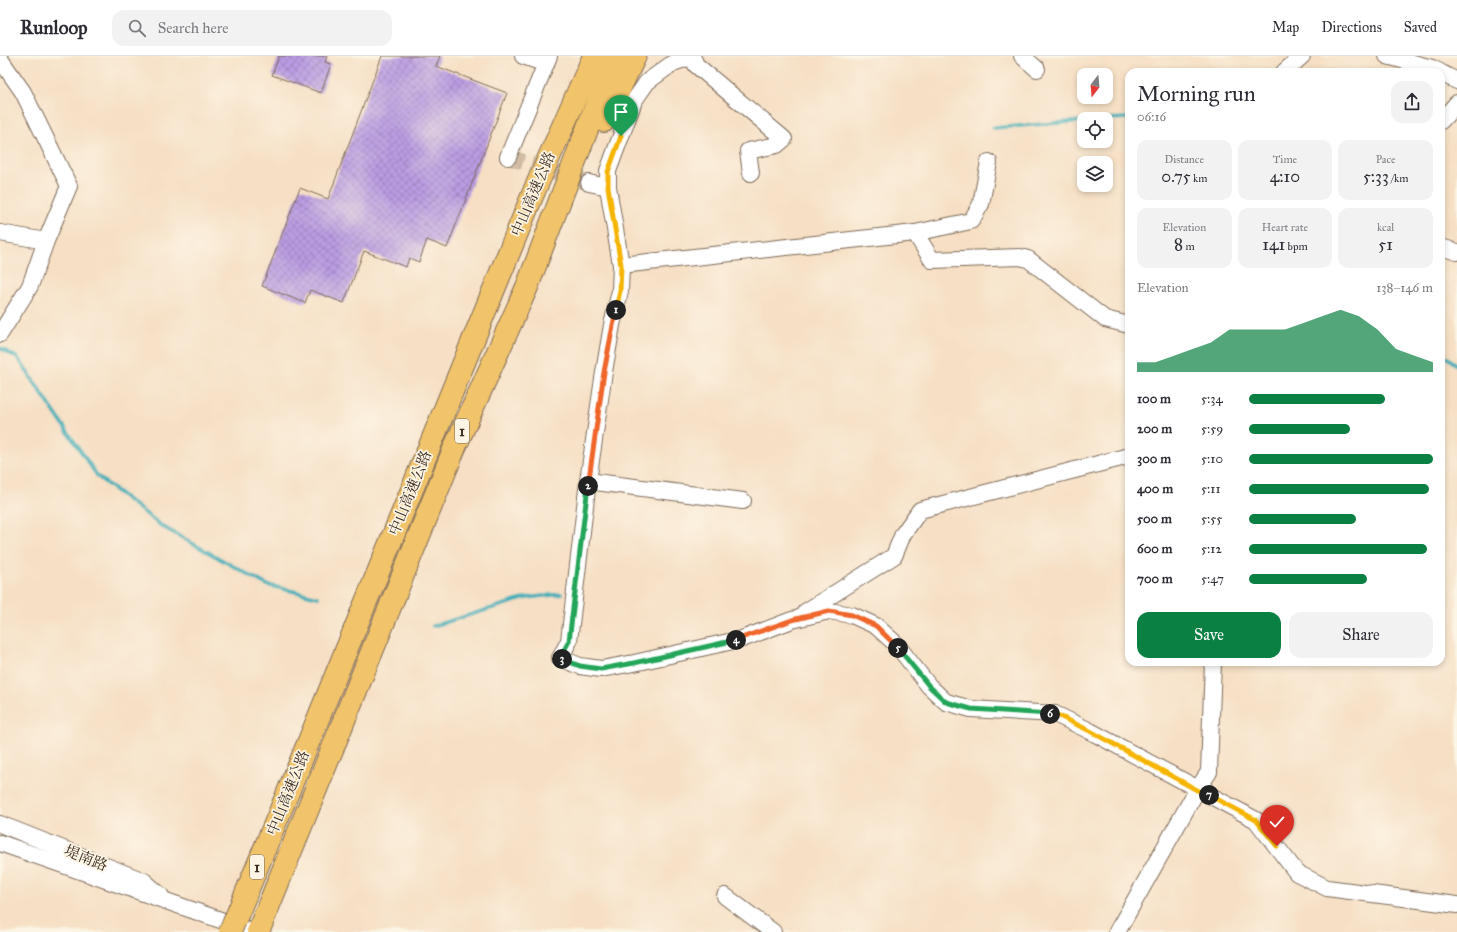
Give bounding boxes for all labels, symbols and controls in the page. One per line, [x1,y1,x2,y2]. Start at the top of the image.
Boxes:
search box [112,10,392,46]
text: Runloop [20,16,88,39]
icon: search [126,17,148,39]
text: Search here [158,19,229,37]
text: Map [1272,19,1299,36]
text: Directions [1321,19,1382,36]
text: Saved [1404,19,1437,36]
north arrow [1077,68,1113,104]
map controls [1077,68,1113,192]
text: Morning run [1137,80,1256,107]
button: share [1391,81,1433,123]
pin [604,95,638,136]
icon: arrive [610,101,632,123]
text: 06:16 [1137,109,1166,125]
button: locate [1077,112,1113,148]
street label: 中山高速公路 [507,149,559,239]
text: Distance [1165,153,1204,166]
text: Time [1273,153,1297,166]
text: Pace [1376,153,1396,166]
button: layers [1077,156,1113,192]
text: 0.75 [1161,166,1191,187]
text: 4:10 [1270,166,1300,187]
text: 5:33 [1363,166,1389,187]
text: km [1191,172,1207,185]
text: /km [1389,172,1408,185]
text: Elevation [1162,221,1206,234]
text: Heart rate [1262,221,1308,234]
text: kcal [1377,221,1394,234]
text: 8 [1174,234,1183,255]
text: 141 [1262,234,1285,255]
text: 51 [1378,234,1393,255]
text: m [1183,240,1195,253]
text: bpm [1285,240,1308,253]
text: Elevation [1137,280,1189,296]
text: 138–146 m [1376,280,1433,296]
pin: 1 [606,300,626,320]
text: 1 [614,303,618,316]
text: 100 m [1137,391,1171,407]
text: 5:34 [1201,391,1223,407]
road number: 1 [455,419,469,443]
text: 200 m [1137,421,1172,437]
text: 5:59 [1201,421,1223,437]
street label: 中山高速公路 [385,448,435,538]
text: 300 m [1137,451,1171,467]
text: 5:10 [1201,451,1223,467]
pin: 2 [578,476,598,496]
text: 2 [585,479,591,492]
text: 400 m [1137,481,1173,497]
text: 5:11 [1201,481,1221,497]
text: 500 m [1137,511,1172,527]
text: 5:55 [1201,511,1222,527]
text: 600 m [1137,541,1173,557]
text: 5:12 [1201,541,1222,557]
text: 700 m [1137,571,1173,587]
text: 5:47 [1201,571,1224,587]
button: Save [1137,612,1281,658]
button: Share [1289,612,1433,658]
pin: 4 [726,630,746,650]
text: 4 [733,633,739,646]
pin: 5 [888,638,908,658]
text: 5 [895,641,901,654]
pin: 3 [552,649,572,669]
text: 3 [560,652,564,665]
pin: 6 [1040,704,1060,724]
text: 6 [1047,707,1053,720]
street label: 中山高速公路 [263,748,313,838]
pin: 7 [1199,785,1219,805]
text: 7 [1206,788,1212,801]
pin [1260,805,1294,846]
icon: check [1266,811,1288,833]
street label: 堤南路 [62,841,110,875]
road number: 1 [250,855,264,879]

